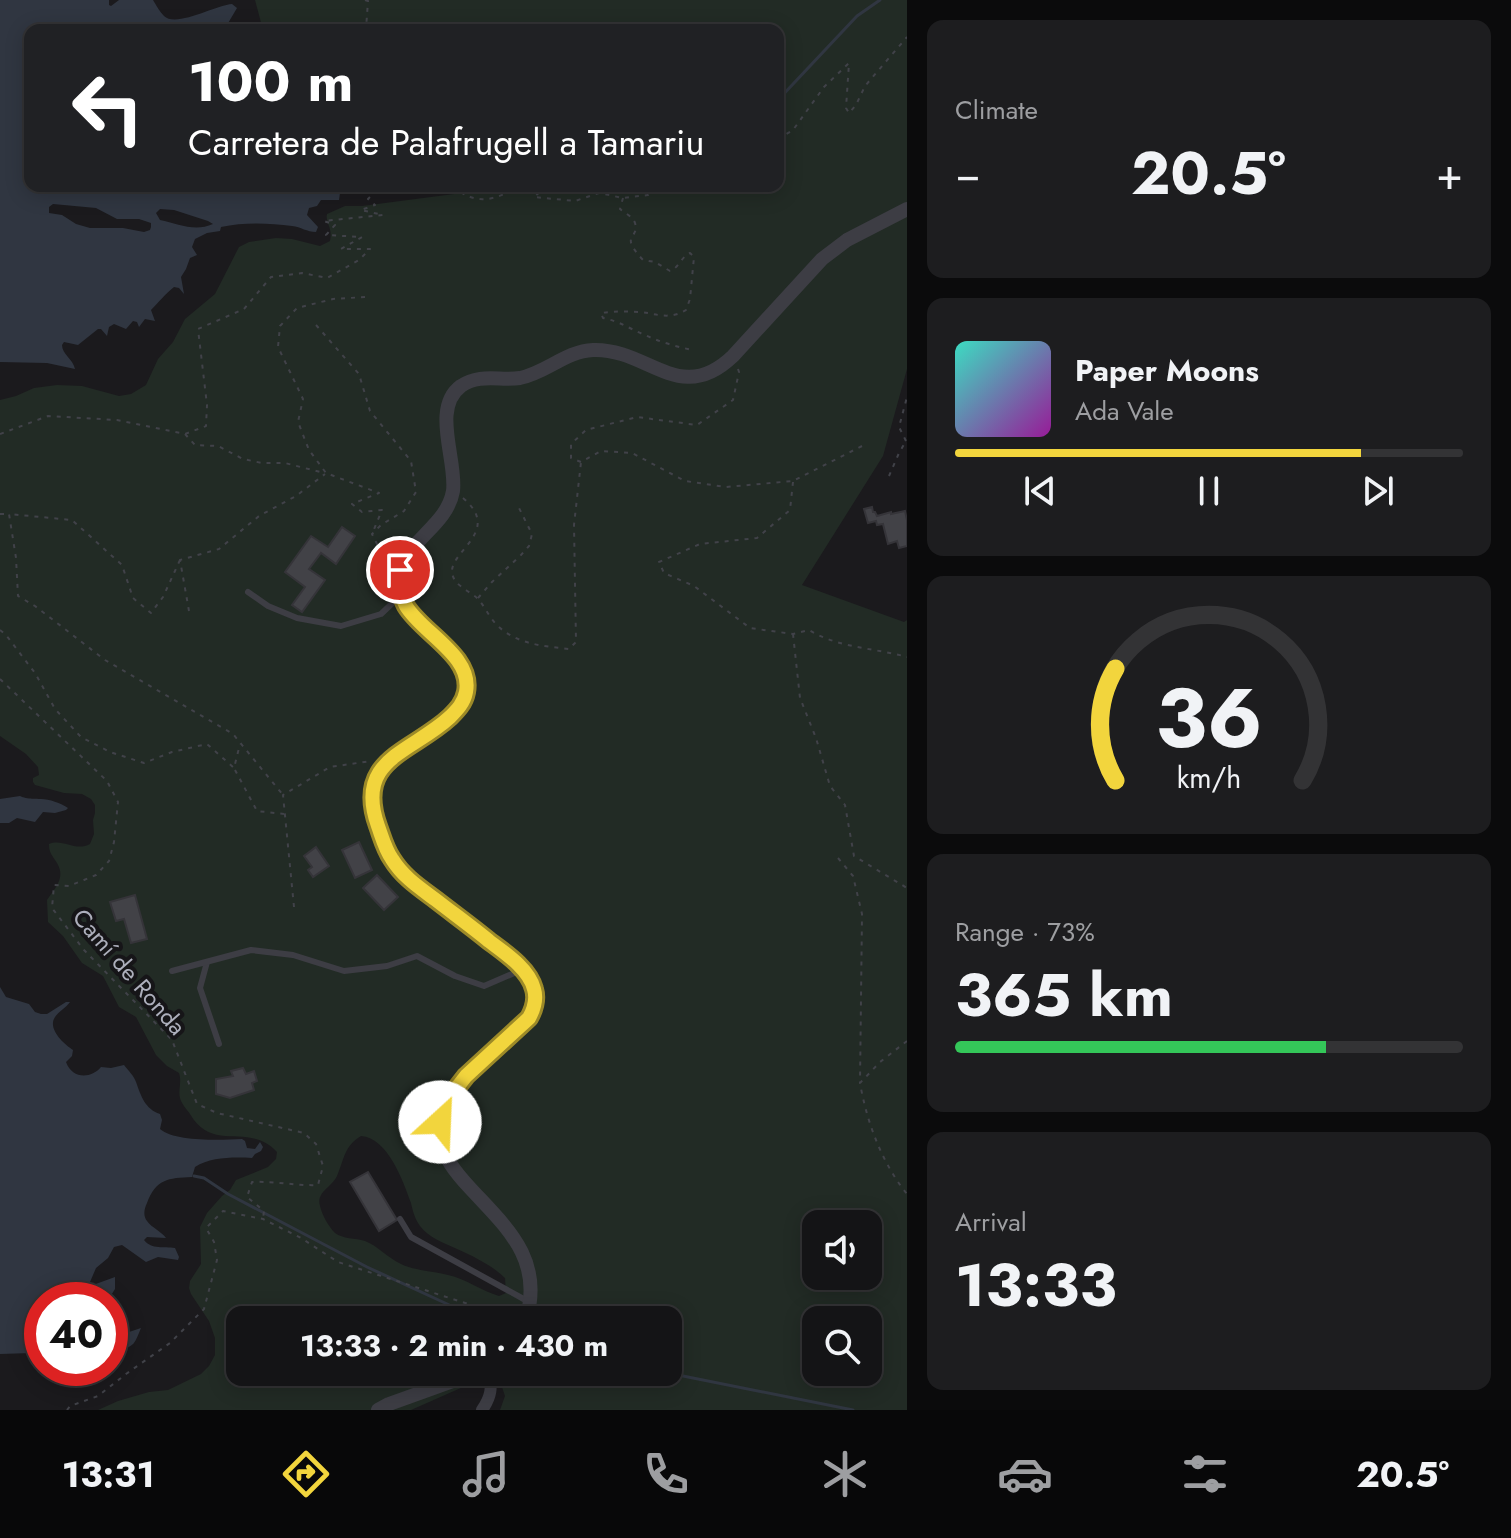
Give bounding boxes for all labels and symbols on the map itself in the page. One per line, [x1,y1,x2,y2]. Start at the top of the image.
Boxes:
pin [366,536,434,604]
street label: Camí de Ronda [64,901,194,1043]
position arrow [398,1080,482,1164]
speed limit sign: 40 [24,1282,128,1386]

